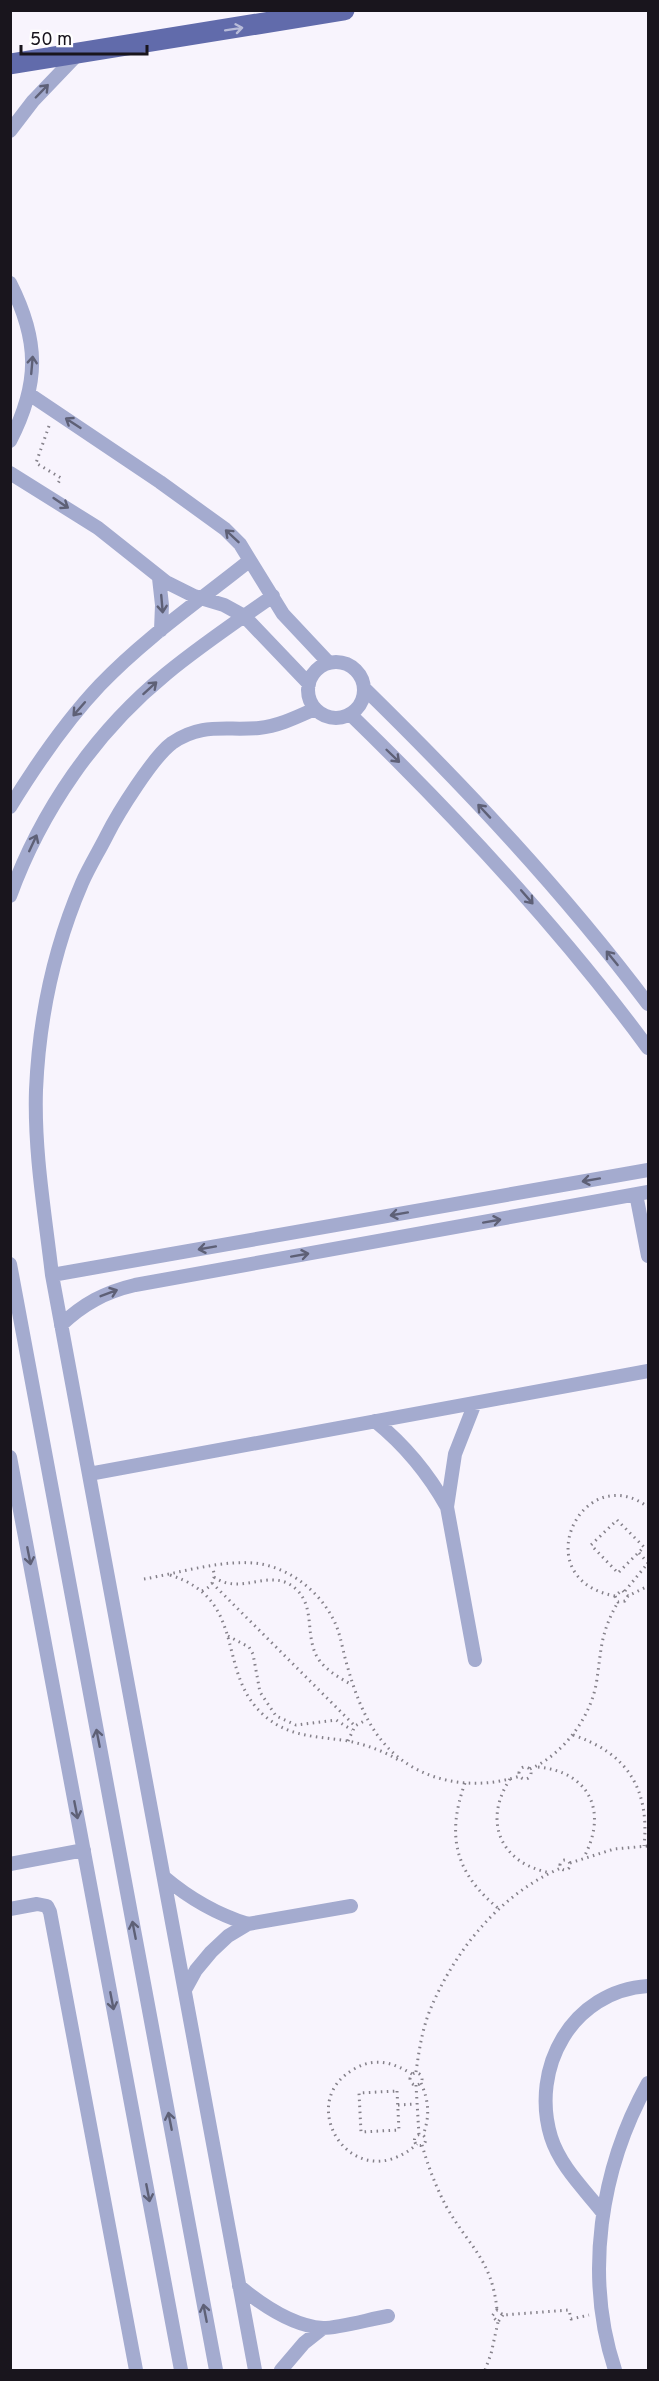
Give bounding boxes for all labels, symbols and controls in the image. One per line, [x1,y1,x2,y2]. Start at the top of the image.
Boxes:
scale bar [21,18,147,56]
one-way arrow [224,23,243,34]
text: 50 m [30,29,72,52]
one-way arrow [35,84,50,99]
one-way arrow [27,356,38,375]
one-way arrow [65,417,82,429]
one-way arrow [52,497,69,510]
one-way arrow [224,529,239,543]
one-way arrow [157,593,168,613]
one-way arrow [142,681,157,695]
one-way arrow [72,702,86,717]
one-way arrow [385,748,400,763]
one-way arrow [478,804,492,819]
one-way arrow [28,834,40,852]
one-way arrow [520,889,534,904]
one-way arrow [605,951,619,966]
one-way arrow [582,1175,601,1186]
one-way arrow [390,1209,409,1220]
one-way arrow [482,1215,501,1226]
one-way arrow [198,1243,217,1254]
one-way arrow [290,1249,309,1260]
one-way arrow [99,1286,118,1297]
one-way arrow [24,1546,35,1565]
one-way arrow [93,1729,104,1748]
one-way arrow [71,1799,82,1819]
one-way arrow [128,1920,139,1940]
one-way arrow [107,1991,118,2011]
one-way arrow [164,2112,175,2132]
one-way arrow [142,2183,153,2203]
one-way arrow [199,2304,210,2323]

